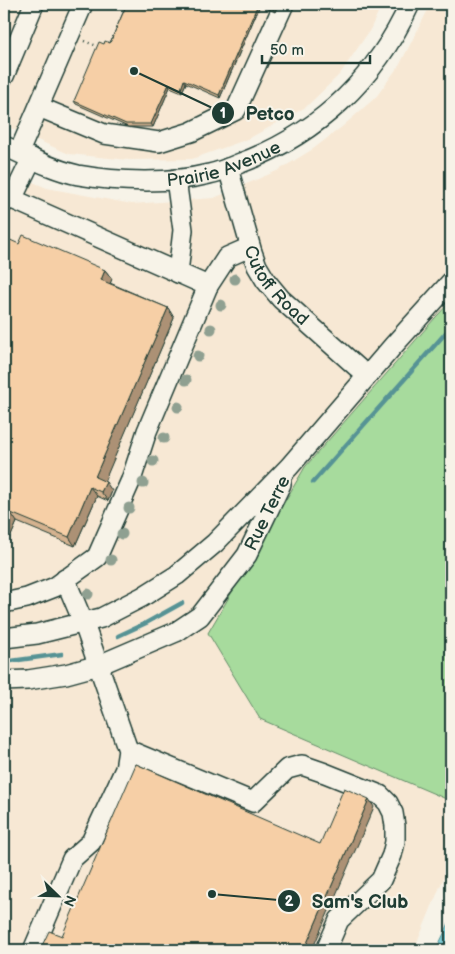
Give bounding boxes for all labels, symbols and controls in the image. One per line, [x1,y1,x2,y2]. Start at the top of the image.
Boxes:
scale bar [262,32,370,64]
text: 50 m [270,41,304,60]
callout: Petco [210,96,305,130]
text: Petco [245,103,295,126]
text: 1 [220,104,226,123]
street label: Prairie Avenue [166,137,285,191]
street label: Cutoff Road [240,243,313,330]
street label: Rue Terre [240,472,295,554]
north arrow [32,872,82,922]
callout: Sam's Club [276,884,418,918]
text: Sam's Club [312,891,408,914]
text: 2 [285,892,294,911]
text: N [60,893,79,909]

